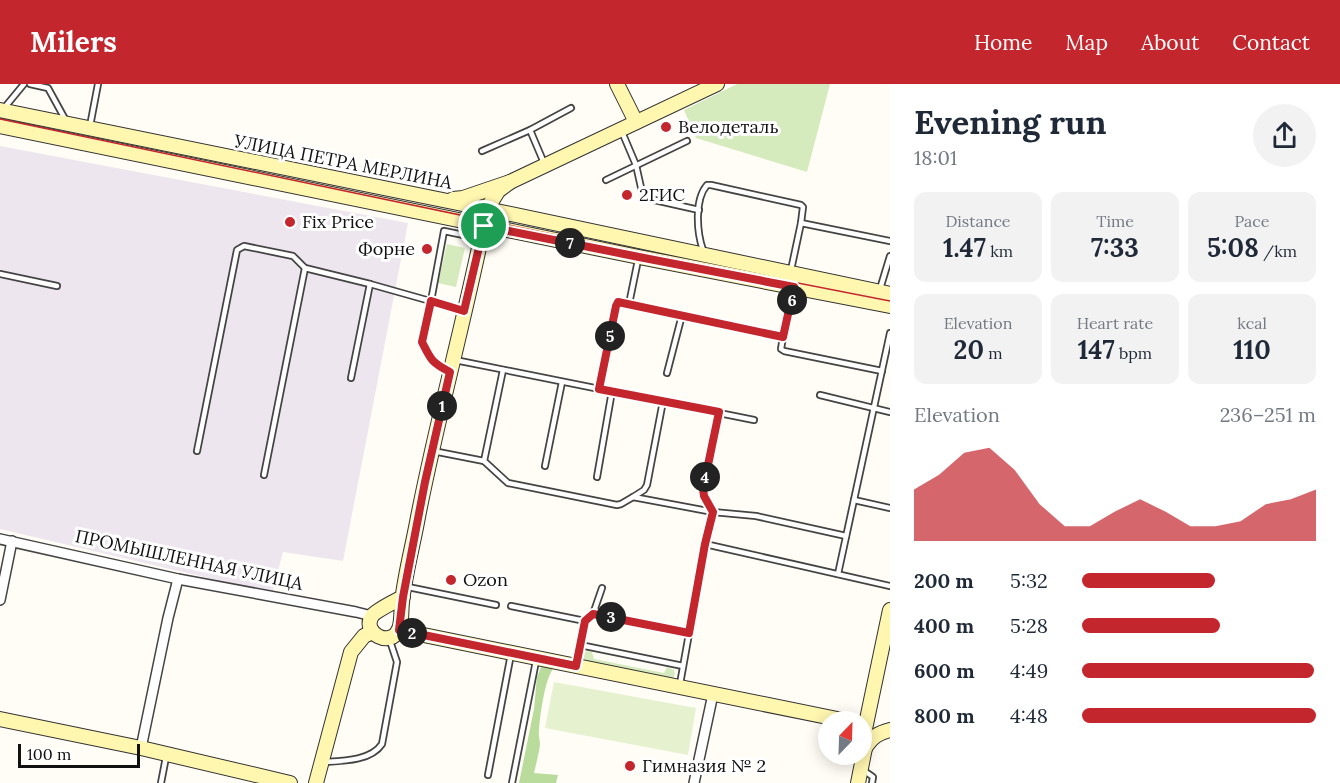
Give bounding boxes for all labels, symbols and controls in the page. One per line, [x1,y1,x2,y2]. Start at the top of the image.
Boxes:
text: Milers [30,24,117,60]
text: Home [974,29,1032,56]
text: Map [1065,29,1108,56]
text: About [1141,29,1199,56]
text: Contact [1232,29,1310,56]
text: Evening run [914,101,1106,143]
button: share [1253,104,1316,167]
place label: Велодеталь [678,115,779,138]
marker: Велодеталь [659,120,673,134]
street label: УЛИЦА ПЕТРА МЕРЛИНА [231,129,455,194]
text: 18:01 [914,145,957,170]
place label: 2ГИС [639,183,686,206]
marker: 2ГИС [620,188,634,202]
pin [458,200,509,251]
icon: arrive [467,209,500,242]
place label: Fix Price [302,210,374,233]
text: Distance [945,211,1011,231]
text: Time [1096,211,1134,231]
text: Pace [1235,211,1269,231]
marker: Fix Price [283,215,297,229]
pin: 7 [555,228,585,258]
text: 1.47 [943,231,986,264]
text: 7:33 [1091,231,1139,264]
text: 5:08 [1207,231,1259,264]
text: 7 [566,233,574,253]
place label: Форне [358,237,415,260]
text: km [986,241,1013,261]
text: /km [1259,241,1297,261]
marker: Форне [420,242,434,256]
pin: 6 [777,285,807,315]
text: 6 [787,290,797,310]
text: Elevation [944,313,1012,333]
text: Heart rate [1077,313,1153,333]
text: kcal [1237,313,1267,333]
pin: 5 [595,321,625,351]
text: 5 [606,326,614,346]
text: 20 [954,333,984,366]
text: 147 [1078,333,1115,366]
text: 110 [1233,333,1271,366]
text: m [984,343,1002,363]
text: bpm [1115,343,1152,363]
pin: 1 [427,391,457,421]
text: 1 [439,396,445,416]
text: Elevation [914,402,1000,427]
text: 236–251 m [1220,402,1316,427]
pin: 4 [690,462,720,492]
text: 4 [701,467,709,487]
street label: ПРОМЫШЛЕННАЯ УЛИЦА [73,524,306,595]
place label: Ozon [463,568,508,591]
text: 200 m [914,568,974,593]
text: 5:32 [1010,568,1048,593]
marker: Ozon [444,573,458,587]
pin: 3 [596,602,626,632]
text: 3 [607,607,615,627]
text: 400 m [914,613,974,638]
text: 5:28 [1010,613,1048,638]
pin: 2 [397,618,427,648]
text: 2 [408,623,416,643]
text: 600 m [914,658,975,683]
text: 4:49 [1010,658,1048,683]
text: 800 m [914,703,975,728]
text: 4:48 [1010,703,1048,728]
north arrow [818,711,872,765]
map controls [818,711,872,765]
scale bar [18,741,140,768]
text: 100 m [27,744,71,764]
place label: Гимназия № 2 [642,754,766,777]
marker: Гимназия № 2 [623,759,637,773]

